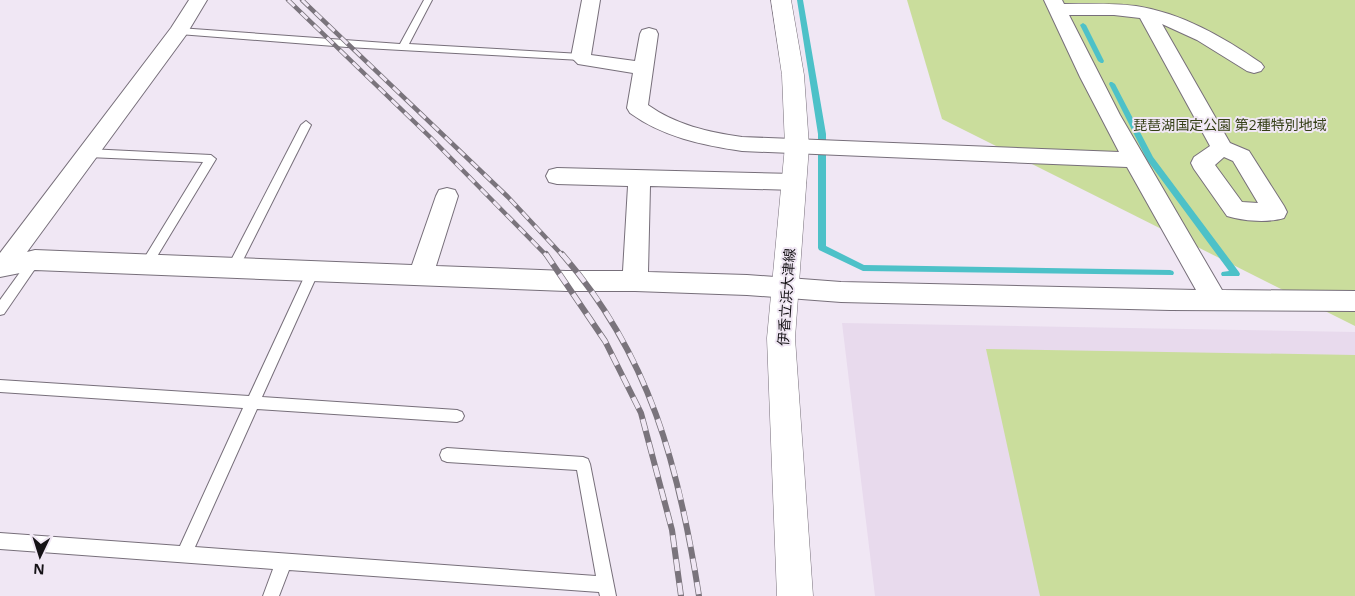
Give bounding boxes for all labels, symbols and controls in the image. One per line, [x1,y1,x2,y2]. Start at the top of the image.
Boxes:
park label: 琵琶湖国定公園 第2種特別地域 [1133,115,1327,134]
street label: 伊香立浜大津線 [773,247,799,347]
north arrow [15,531,65,581]
text: N [33,560,45,579]

